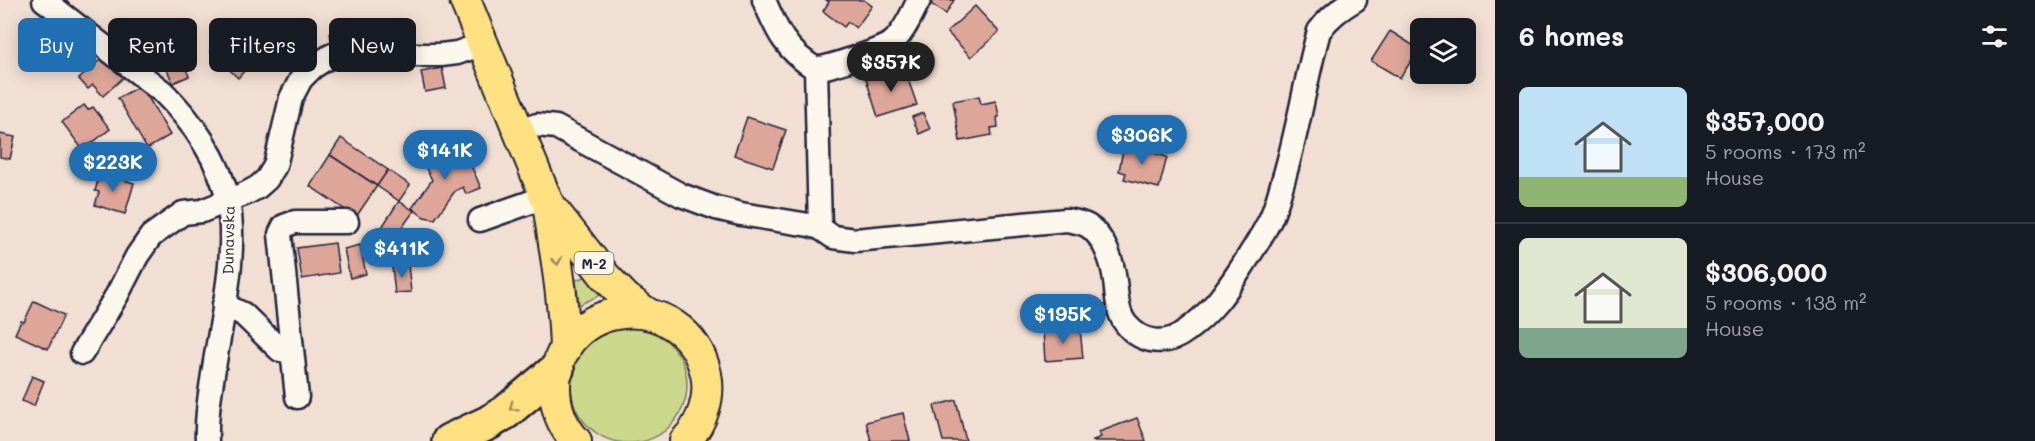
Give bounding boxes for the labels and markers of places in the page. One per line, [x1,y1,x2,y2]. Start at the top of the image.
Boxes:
pin: $357K [849,42,933,93]
pin: $306K [1100,115,1184,166]
pin: $141K [403,130,487,181]
pin: $223K [71,142,155,193]
pin: $411K [360,228,444,279]
pin: $195K [1021,294,1105,345]

